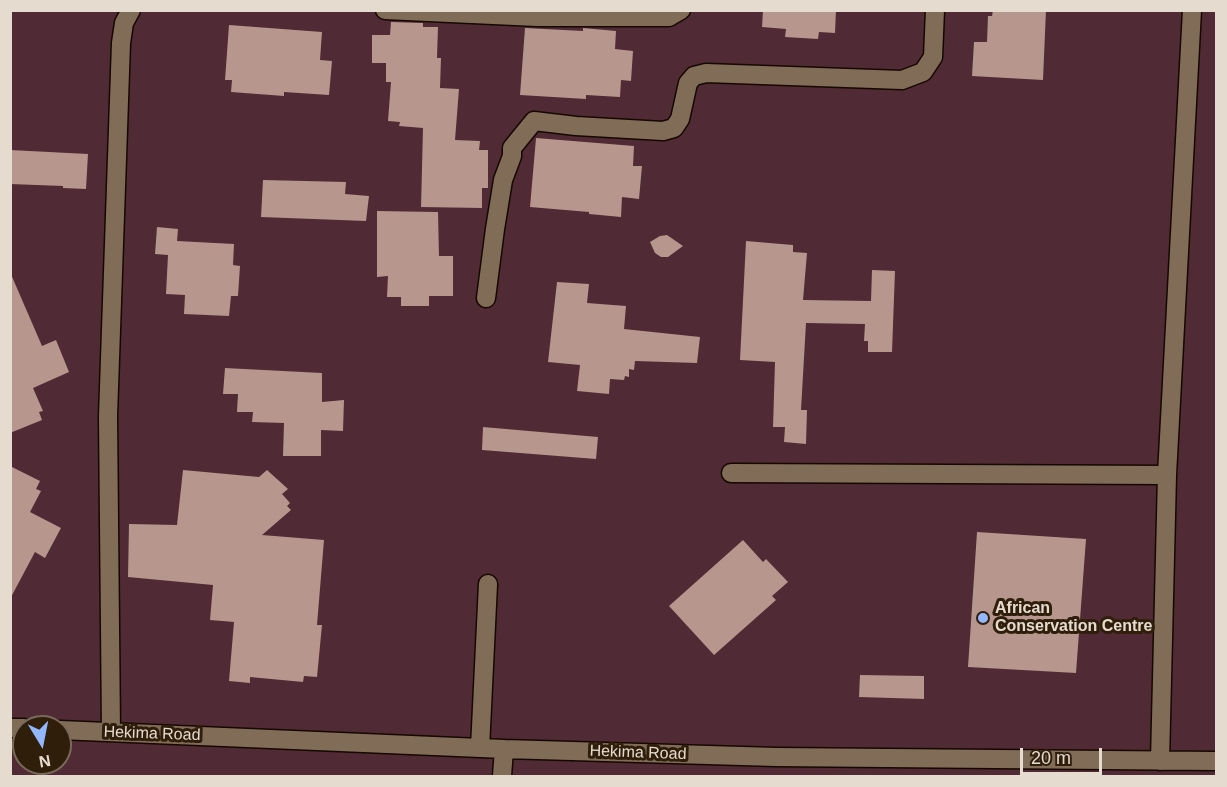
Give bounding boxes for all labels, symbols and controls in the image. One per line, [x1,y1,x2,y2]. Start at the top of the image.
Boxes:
place label: African Conservation Centre [995,599,1152,637]
marker: African Conservation Centre [976,611,990,625]
north arrow [12,715,72,775]
street label: Hekima Road [103,723,201,745]
scale bar [1023,736,1106,774]
street label: Hekima Road [589,742,687,764]
text: 20 m [1031,748,1071,768]
text: N [38,752,52,771]

